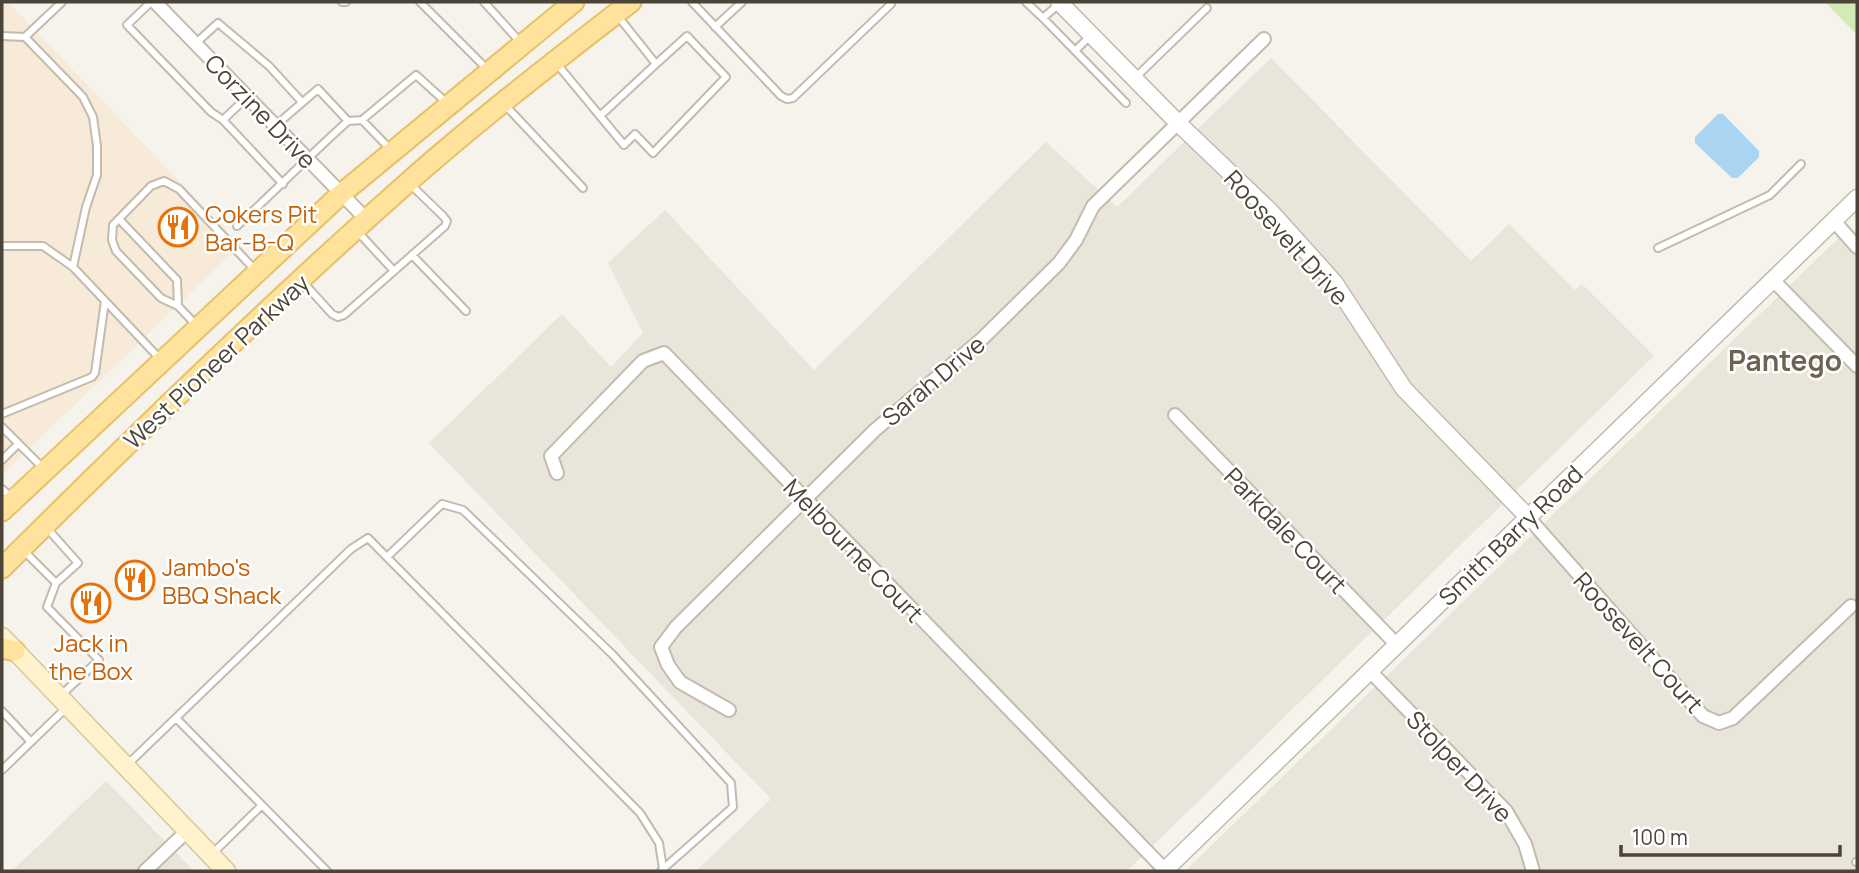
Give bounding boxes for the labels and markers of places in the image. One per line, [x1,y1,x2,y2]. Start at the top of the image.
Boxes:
place label: Cokers Pit Bar-B-Q [205,197,317,258]
restaurant icon: Cokers Pit Bar-B-Q [157,206,199,248]
place label: Jambo's BBQ Shack [162,550,282,611]
restaurant icon: Jambo's BBQ Shack [114,559,156,601]
restaurant icon: Jack in the Box [70,582,112,624]
place label: Jack in the Box [49,626,133,687]

